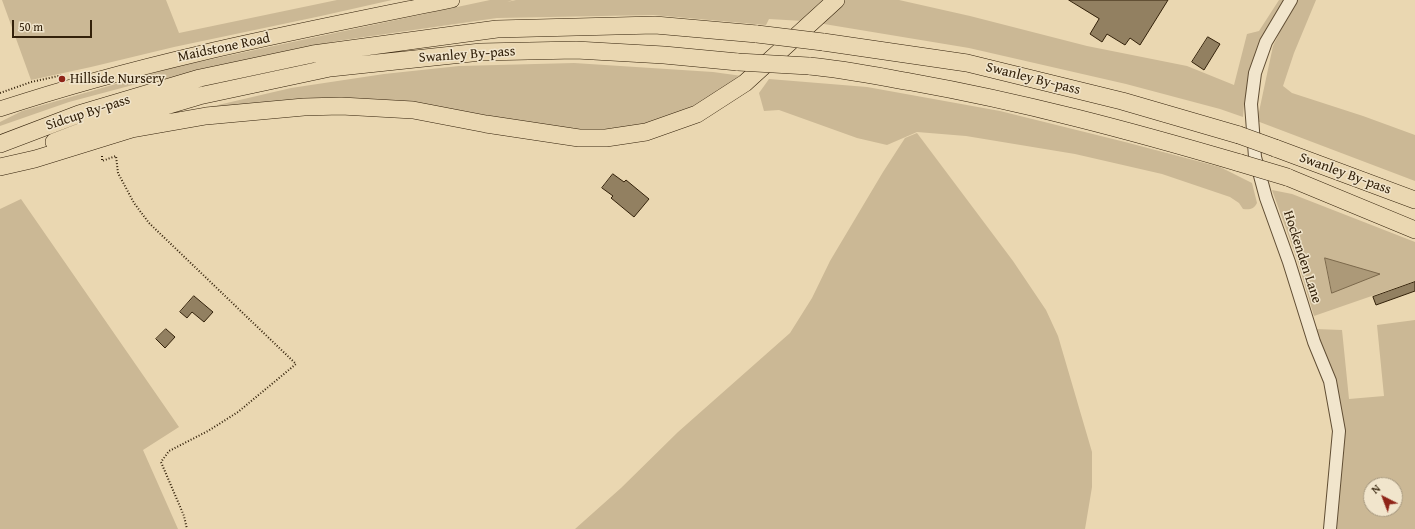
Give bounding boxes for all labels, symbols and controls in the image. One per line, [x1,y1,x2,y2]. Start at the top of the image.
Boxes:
scale bar [14,12,94,38]
text: 50 m [19,18,43,35]
street label: Maidstone Road [176,30,272,66]
street label: Swanley By-pass [418,43,516,67]
street label: Swanley By-pass [984,59,1082,99]
place label: Hillside Nursery [70,71,165,87]
marker: Hillside Nursery [57,74,67,84]
street label: Sidcup By-pass [44,91,132,135]
street label: Swanley By-pass [1297,150,1393,198]
street label: Hockenden Lane [1279,208,1325,306]
north arrow [1363,477,1403,517]
text: N [1368,480,1384,497]

